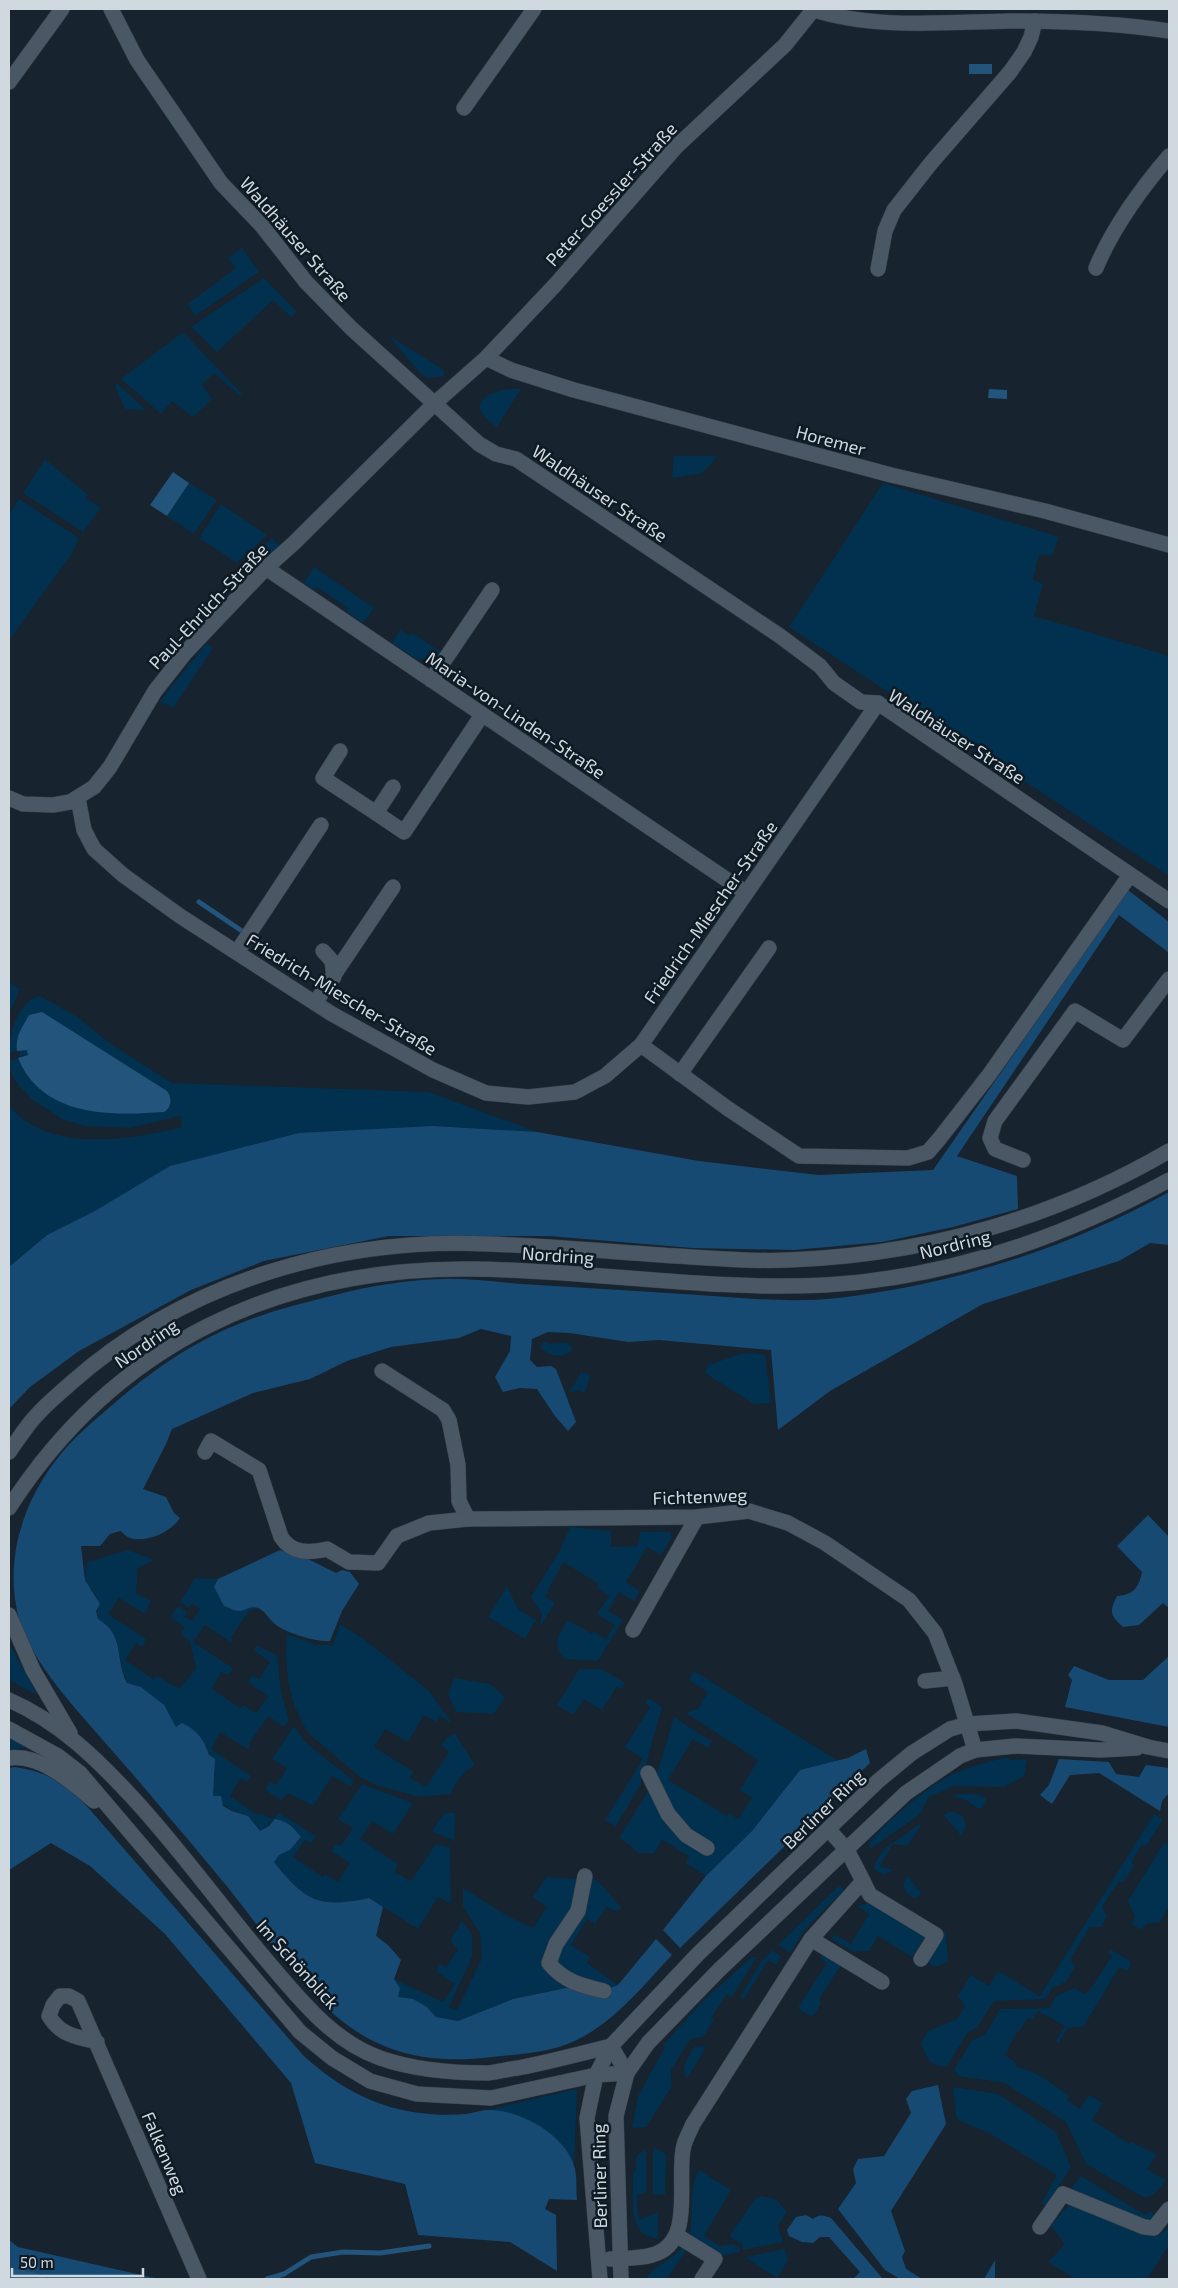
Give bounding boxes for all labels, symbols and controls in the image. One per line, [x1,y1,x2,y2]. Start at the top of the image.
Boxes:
street label: Peter-Goessler-Straße [541,118,681,270]
street label: Waldhäuser Straße [236,172,356,306]
street label: Horemer [794,420,868,460]
street label: Waldhäuser Straße [528,440,672,546]
street label: Paul-Ehrlich-Straße [144,538,272,674]
street label: Maria-von-Linden-Straße [422,647,610,783]
street label: Waldhäuser Straße [885,684,1029,788]
street label: Friedrich-Miescher-Straße [638,816,782,1008]
street label: Friedrich-Miescher-Straße [243,928,441,1060]
street label: Nordring [917,1225,993,1263]
street label: Nordring [521,1241,595,1269]
street label: Nordring [110,1314,182,1372]
street label: Fichtenweg [652,1483,748,1509]
street label: Berliner Ring [778,1765,868,1853]
street label: Im Schönblick [252,1915,344,2013]
street label: Falkenweg [138,2108,192,2198]
street label: Berliner Ring [587,2123,611,2229]
scale bar [12,2246,144,2278]
text: 50 m [20,2253,54,2271]

